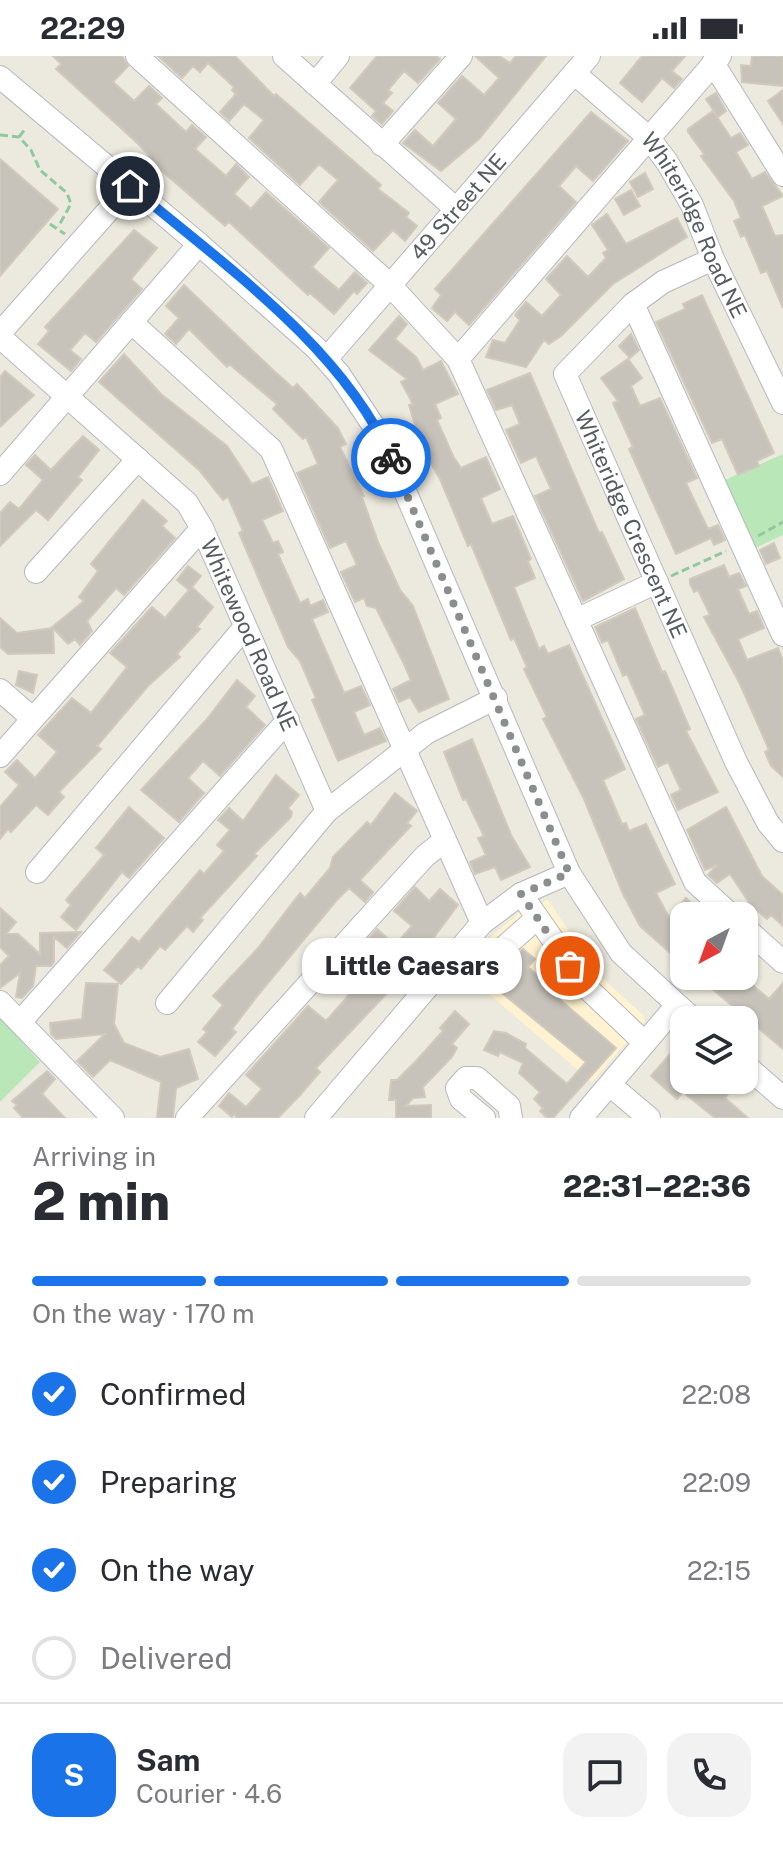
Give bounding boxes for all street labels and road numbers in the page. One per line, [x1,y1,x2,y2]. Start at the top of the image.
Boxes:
street label: Whiteridge Road NE [636,127,753,322]
street label: 49 Street NE [405,148,511,266]
street label: Whiteridge Crescent NE [570,406,693,642]
street label: Whitewood Road NE [195,535,303,735]

